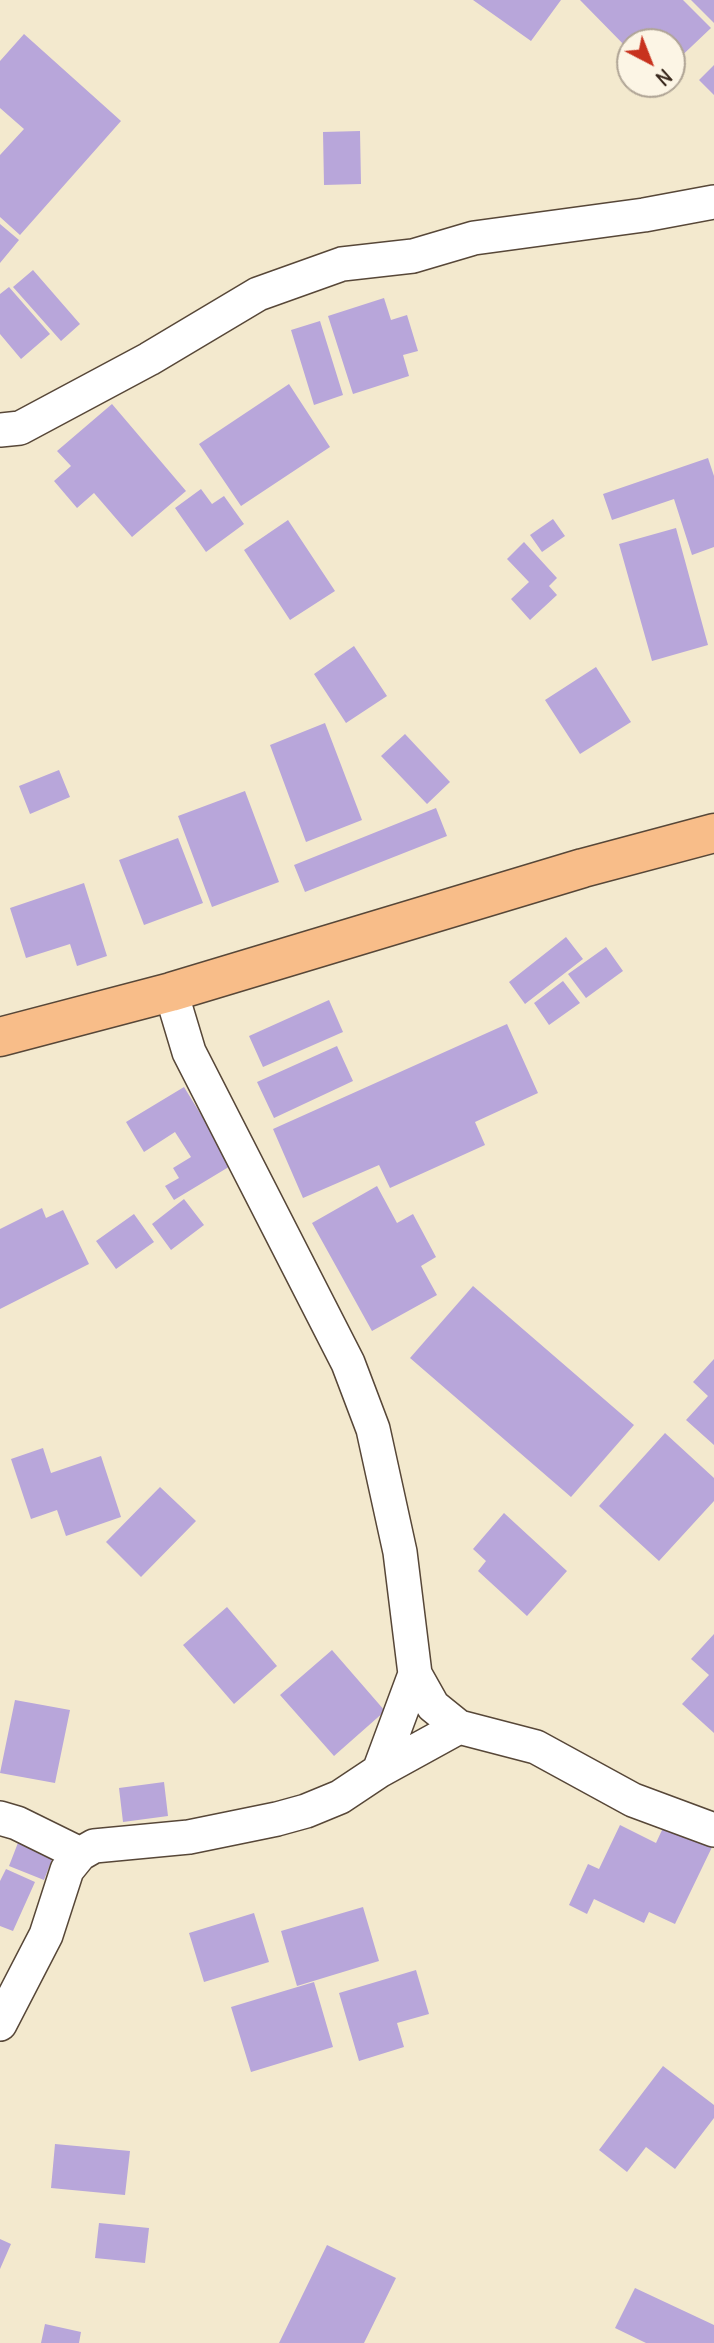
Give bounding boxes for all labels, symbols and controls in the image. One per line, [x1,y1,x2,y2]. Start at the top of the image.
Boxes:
north arrow [616,28,686,98]
text: N [651,64,677,90]

